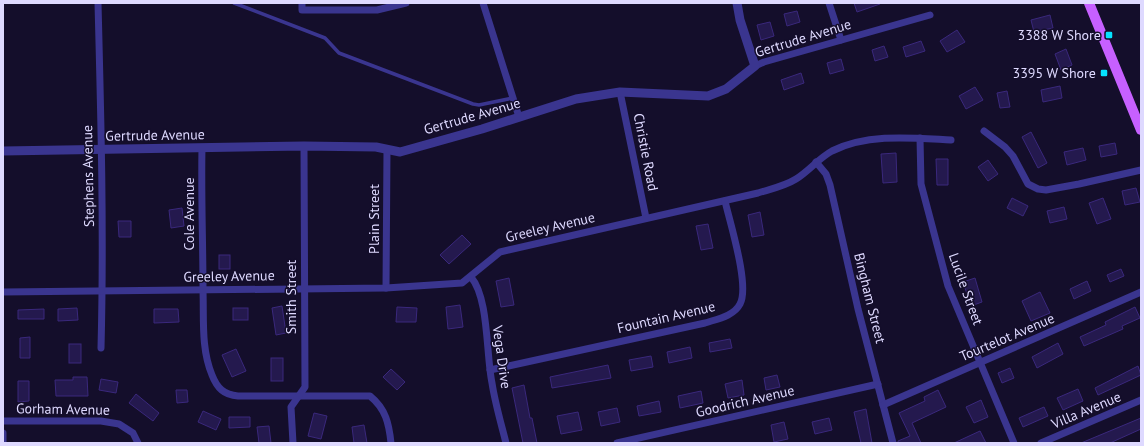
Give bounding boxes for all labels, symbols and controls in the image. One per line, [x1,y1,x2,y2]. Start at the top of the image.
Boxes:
street label: Gertrude Avenue [753,15,853,61]
place label: 3388 W Shore [1018,26,1101,44]
marker: 3388 W Shore [1104,30,1114,40]
place label: 3395 W Shore [1013,64,1096,82]
marker: 3395 W Shore [1099,68,1109,78]
street label: Gertrude Avenue [422,94,522,138]
street label: Christie Road [630,111,662,193]
street label: Stephens Avenue [78,125,98,227]
street label: Gertrude Avenue [105,125,205,145]
street label: Cole Avenue [180,177,198,251]
street label: Plain Street [365,184,383,254]
street label: Greeley Avenue [503,208,597,246]
street label: Bingham Street [850,251,890,345]
street label: Lucile Street [945,251,987,328]
street label: Smith Street [282,260,300,334]
street label: Greeley Avenue [183,266,275,286]
street label: Fountain Avenue [615,297,717,337]
street label: Tourtelot Avenue [957,309,1057,365]
street label: Vega Drive [489,323,515,390]
street label: Goodrich Avenue [694,381,796,421]
street label: Villa Avenue [1048,387,1124,433]
street label: Gorham Avenue [16,399,110,419]

